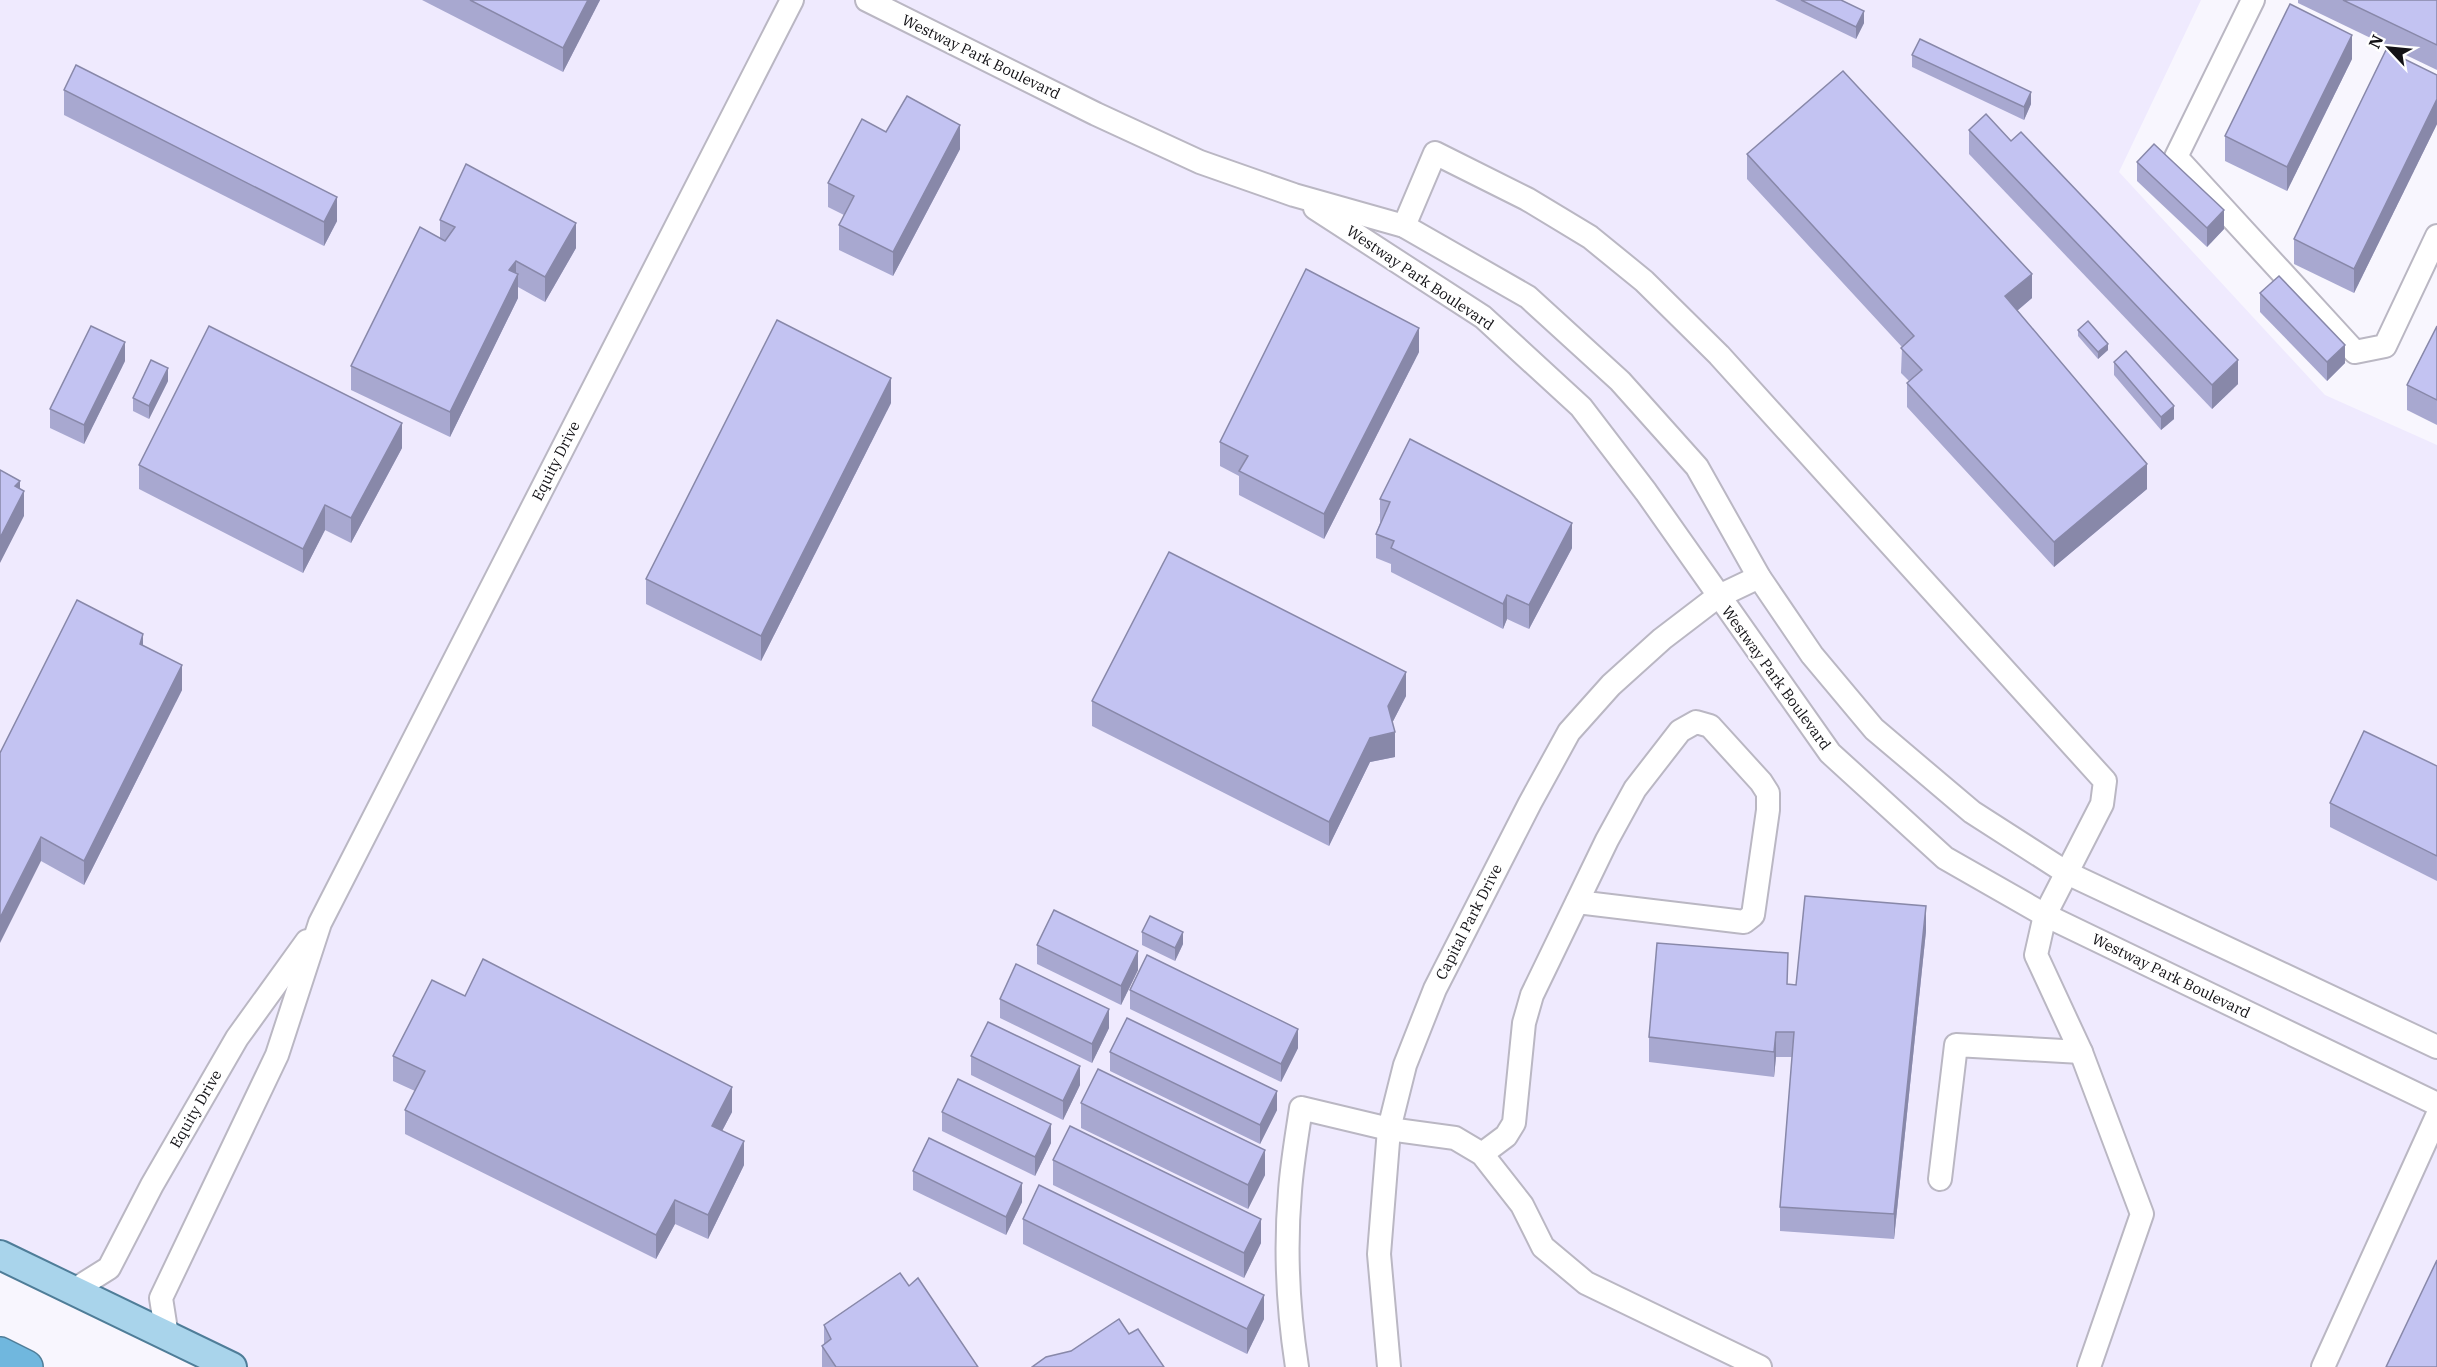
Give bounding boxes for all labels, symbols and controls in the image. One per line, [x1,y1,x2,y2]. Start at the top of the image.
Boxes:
street label: Westway Park Boulevard [899,10,1063,103]
north arrow [2359,18,2419,78]
text: N [2364,31,2387,51]
street label: Westway Park Boulevard [1343,221,1498,334]
street label: Equity Drive [527,418,584,504]
street label: Westway Park Boulevard [1718,602,1835,754]
street label: Capital Park Drive [1431,861,1506,983]
street label: Westway Park Boulevard [2089,929,2253,1022]
street label: Equity Drive [166,1066,226,1151]

